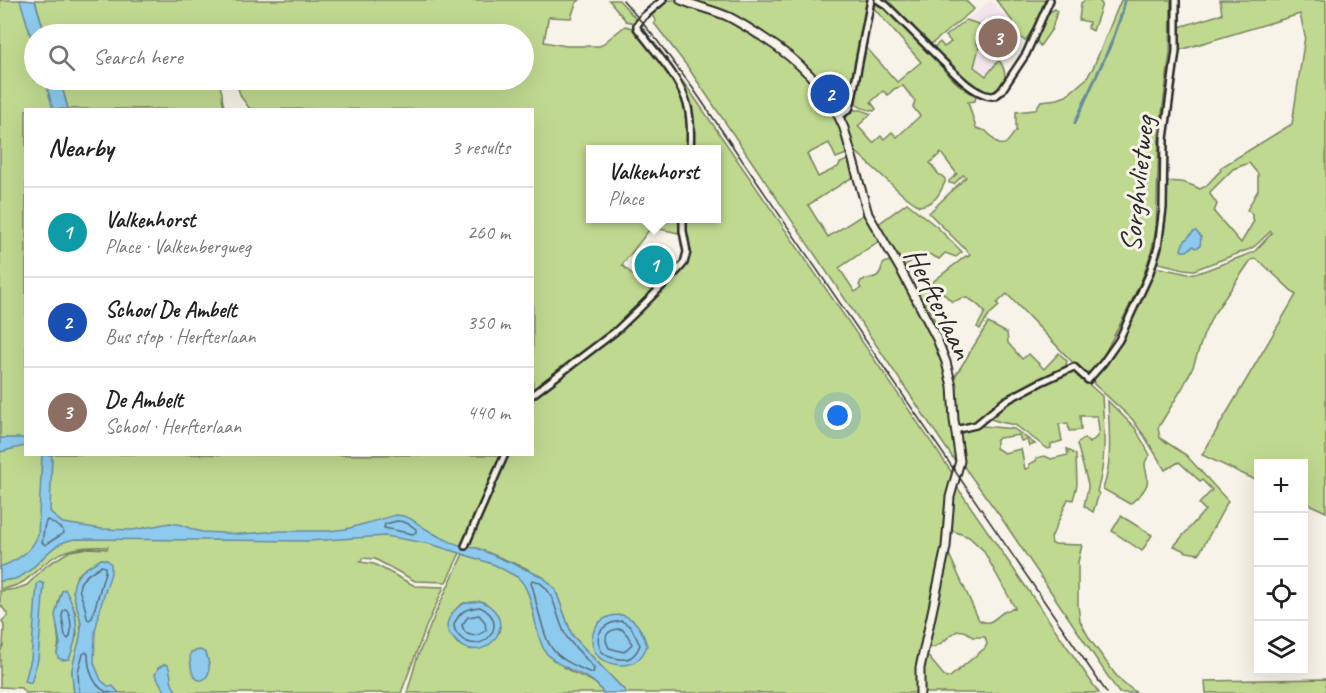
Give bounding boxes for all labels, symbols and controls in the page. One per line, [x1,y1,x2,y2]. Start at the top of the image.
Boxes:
pin: 3 [978,15,1018,60]
search box [24,24,534,90]
icon: search [45,41,78,74]
text: Search here [93,43,183,71]
pin: 2 [810,72,850,116]
street label: Sorghvlietweg [1111,112,1163,254]
text: Nearby [48,131,113,164]
text: 3 results [451,135,510,160]
popup [586,145,721,223]
text: Valkenhorst [608,158,699,186]
text: Place [608,186,643,211]
text: Valkenhorst [105,206,195,234]
text: 1 [63,220,72,245]
text: 260 m [467,220,510,245]
text: Place · Valkenbergweg [105,234,251,259]
street label: Herfterlaan [896,241,983,366]
pin: 1 [634,242,674,288]
text: School De Ambelt [105,296,236,324]
text: 2 [63,310,72,335]
text: 350 m [467,310,510,335]
text: Bus stop · Herfterlaan [105,324,256,349]
text: De Ambelt [105,386,183,414]
text: 3 [63,400,72,425]
text: 440 m [467,400,510,425]
your location [823,401,852,430]
text: School · Herfterlaan [105,414,241,439]
map controls [1254,459,1308,675]
button: + [1254,459,1308,513]
button: − [1254,513,1308,567]
button: locate [1254,567,1308,621]
button: layers [1254,621,1308,675]

